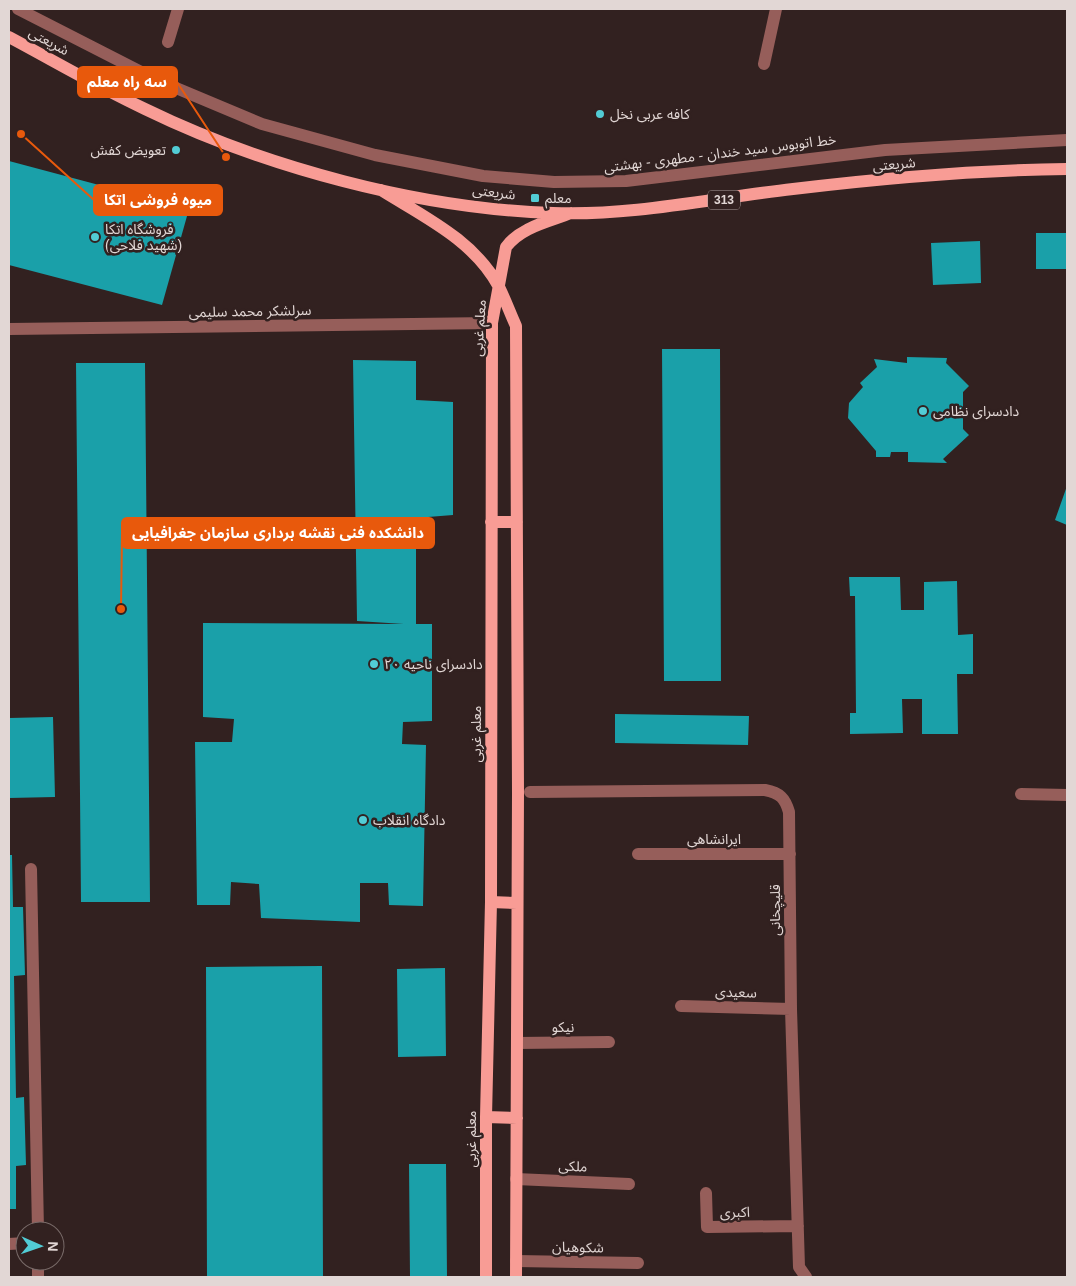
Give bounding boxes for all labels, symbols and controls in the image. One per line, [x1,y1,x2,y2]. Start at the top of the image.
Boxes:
street label: شریعتی [26,24,72,59]
callout: سه راه معلم [78,67,177,97]
text: سه راه معلم [87,73,167,93]
place label: کافه عربی نخل [610,106,690,123]
marker: کافه عربی نخل [594,108,606,120]
street label: خط اتوبوس سید خندان - مطهری - بهشتی [603,131,837,176]
place label: تعویض کفش [90,142,166,159]
marker: تعویض کفش [170,144,182,156]
street label: شریعتی [872,154,916,175]
street label: شریعتی [472,181,516,204]
callout: میوه فروشی اتکا [94,185,222,215]
place label: معلم [545,190,572,209]
road number: 313 [708,190,740,210]
text: میوه فروشی اتکا [104,191,212,209]
marker: معلم [529,192,541,204]
place label: فروشگاه اتکا (شهید فلاحی) [105,221,182,254]
marker: فروشگاه اتکا (شهید فلاحی) [89,231,101,243]
street label: معلم غربی [469,299,492,357]
street label: سرلشکر محمد سلیمی [188,302,312,321]
place label: دادسرای نظامی [933,403,1019,420]
marker: دادسرای نظامی [917,405,929,417]
callout: دانشکده فنی نقشه برداری سازمان جغرافیایی [122,518,434,548]
text: دانشکده فنی نقشه برداری سازمان جغرافیایی [132,524,424,542]
place label: دادسرای ناحیه ۲۰ [384,656,483,673]
marker: دادسرای ناحیه ۲۰ [368,658,380,670]
street label: معلم غربی [468,706,487,762]
place label: دادگاه انقلاب [373,812,446,828]
marker: دادگاه انقلاب [357,814,369,826]
street label: ایرانشاهی [687,831,741,848]
street label: قلیچخانی [767,884,785,936]
street label: سعیدی [715,983,757,1002]
street label: نیکو [552,1019,575,1036]
street label: معلم غربی [463,1111,482,1167]
street label: ملکی [558,1157,588,1176]
street label: اکبری [720,1204,750,1221]
north arrow [15,1221,65,1271]
street label: شکوهیان [552,1239,604,1256]
text: N [45,1241,61,1252]

